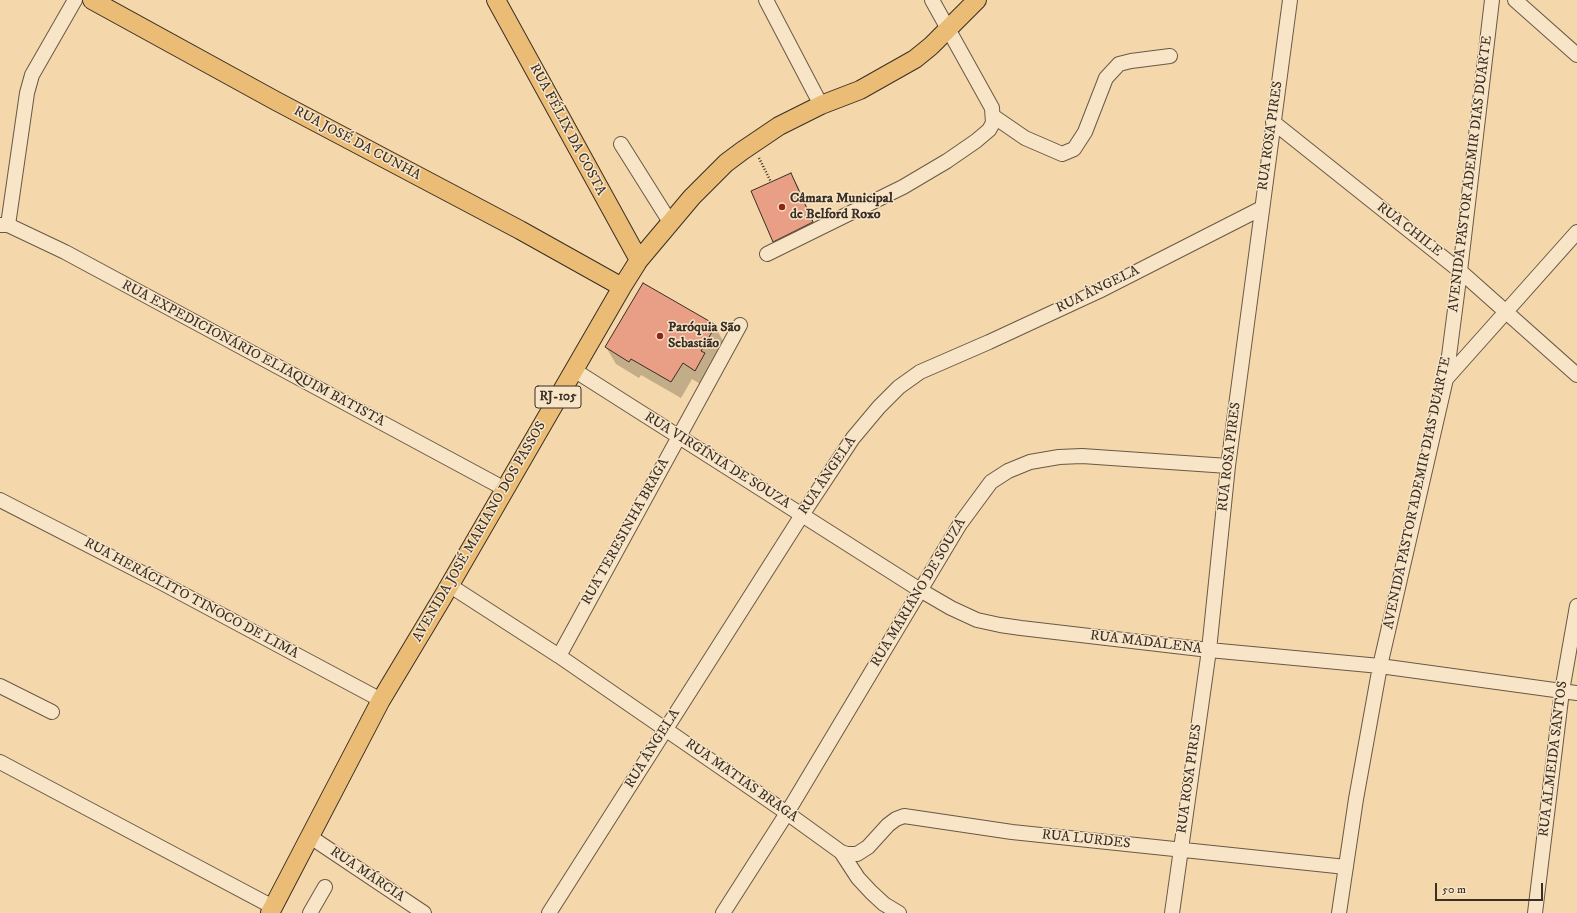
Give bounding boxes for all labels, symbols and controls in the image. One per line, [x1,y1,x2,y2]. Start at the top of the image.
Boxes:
street label: AVENIDA PASTOR ADEMIR DIAS DUARTE [1446,35,1496,313]
street label: RUA FÉLIX DA COSTA [525,61,609,199]
street label: RUA ROSA PIRES [1255,80,1287,192]
street label: RUA JOSÉ DA CUNHA [291,103,423,185]
place label: Câmara Municipal de Belford Roxo [790,191,893,224]
street label: RUA CHILE [1373,199,1445,261]
marker: Câmara Municipal de Belford Roxo [777,202,787,212]
street label: RUA ÂNGELA [1054,263,1142,317]
street label: RUA EXPEDICIONÁRIO ELIAQUIM BATISTA [119,277,387,431]
place label: Paróquia São Sebastião [668,320,740,352]
marker: Paróquia São Sebastião [655,331,665,341]
street label: AVENIDA PASTOR ADEMIR DIAS DUARTE [1381,355,1455,631]
road number: RJ-105 [535,386,581,408]
street label: RUA ROSA PIRES [1215,401,1245,513]
street label: RUA VIRGÍNIA DE SOUZA [641,409,793,513]
street label: AVENIDA JOSÉ MARIANO DOS PASSOS [410,419,550,645]
street label: RUA ÂNGELA [796,434,860,518]
street label: RUA TERESINHA BRAGA [579,456,673,608]
street label: RUA MARIANO DE SOUZA [868,516,970,670]
street label: RUA HERÁCLITO TINOCO DE LIMA [81,535,301,663]
street label: RUA MADALENA [1089,628,1203,658]
street label: RUA ALMEIDA SANTOS [1536,680,1572,838]
street label: RUA ÂNGELA [622,706,684,792]
street label: RUA ROSA PIRES [1174,723,1206,835]
street label: RUA MATIAS BRAGA [681,736,801,826]
street label: RUA LURDES [1041,827,1131,853]
street label: RUA MÁRCIA [326,844,408,906]
scale bar [1437,875,1545,901]
text: 50 m [1442,882,1466,897]

